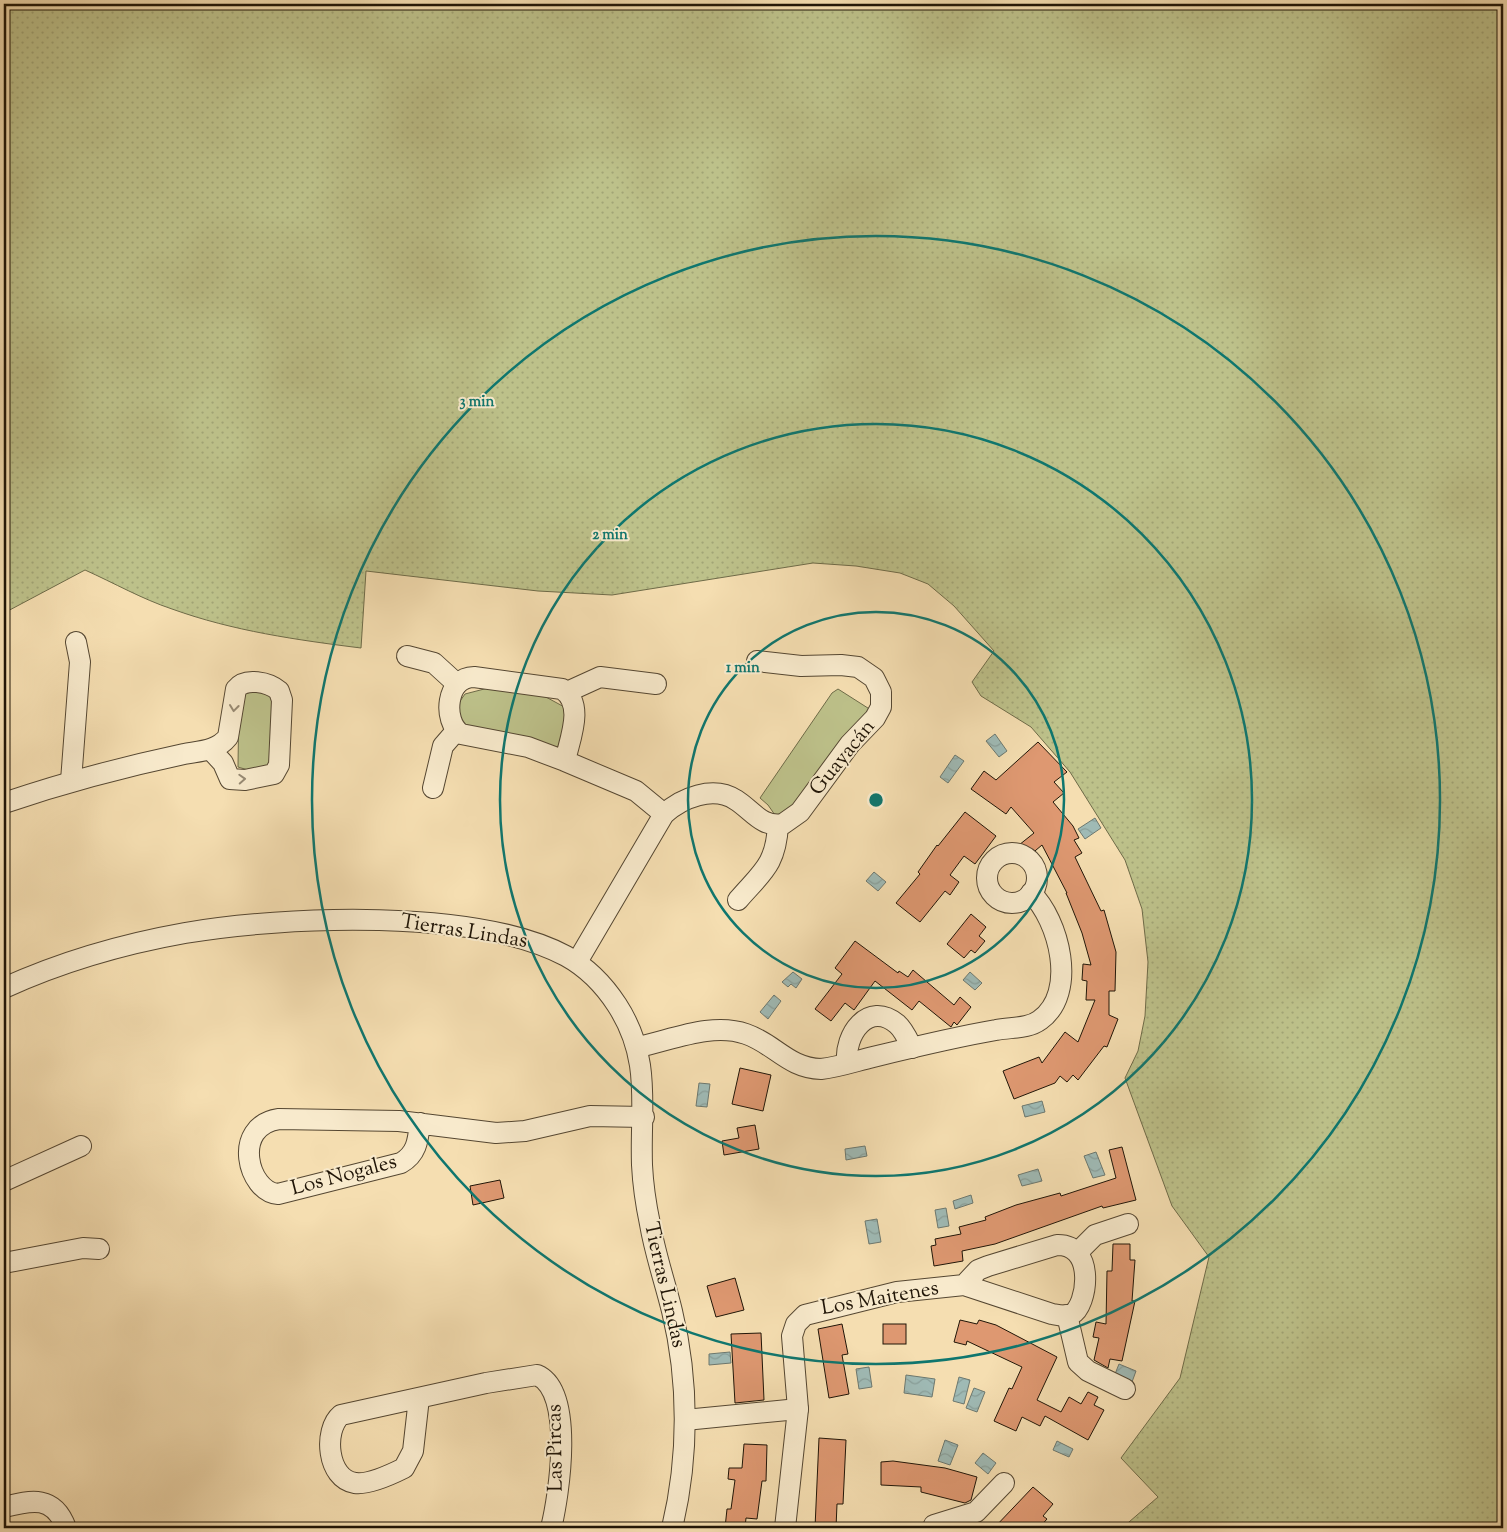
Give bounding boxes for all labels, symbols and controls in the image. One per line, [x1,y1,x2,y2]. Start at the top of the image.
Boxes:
text: 3 min [460,392,495,413]
text: 2 min [592,525,628,546]
text: 1 min [726,658,760,679]
one-way arrow [229,704,240,712]
street label: Guayacán [803,714,883,802]
one-way arrow [239,774,247,785]
centre of rings [867,791,885,809]
street label: Tierras Lindas [398,907,530,957]
street label: Los Nogales [288,1147,400,1205]
street label: Tierras Lindas [635,1219,693,1351]
street label: Los Maitenes [819,1274,941,1324]
street label: Las Pircas [540,1404,572,1492]

